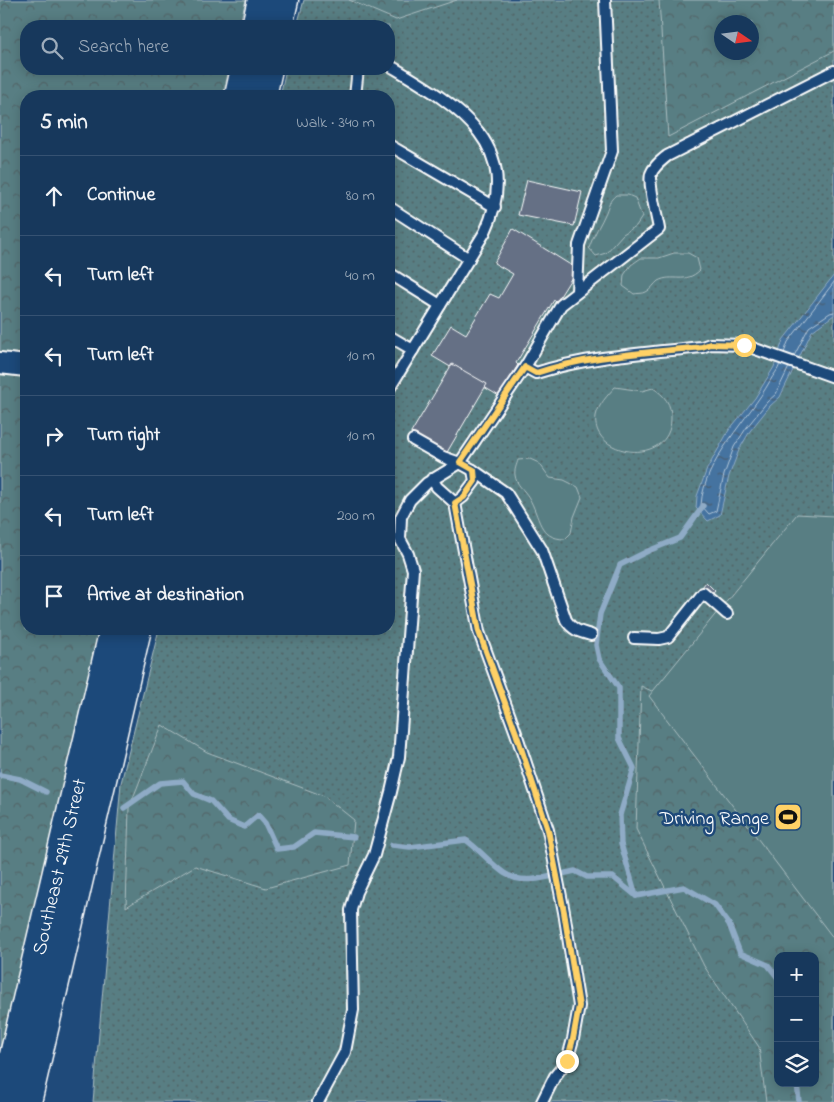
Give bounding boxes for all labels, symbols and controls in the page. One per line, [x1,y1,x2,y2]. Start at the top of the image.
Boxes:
north arrow [714,15,759,60]
search box [20,20,395,75]
icon: search [38,34,66,62]
text: Search here [78,34,169,61]
text: 5 min [40,108,88,138]
text: Walk · 340 m [296,111,375,135]
icon: ahead [40,182,68,210]
text: Continue [87,182,155,209]
text: 80 m [346,184,375,208]
icon: left [40,262,68,290]
text: Turn left [87,262,154,289]
text: 40 m [345,264,375,288]
route start [733,334,756,357]
icon: left [40,342,68,370]
text: Turn left [87,342,154,369]
text: 10 m [347,344,375,368]
icon: right [40,422,68,450]
text: Turn right [87,422,160,449]
text: 10 m [347,424,375,448]
icon: left [40,502,68,530]
text: Turn left [87,502,154,529]
text: 200 m [337,504,375,528]
icon: arrive [40,582,68,610]
text: Arrive at destination [87,582,244,609]
street label: Southeast 29th Street [26,776,95,958]
sports icon: Driving Range [773,802,803,832]
place label: Driving Range [659,805,769,835]
map controls [774,952,819,1087]
button: + [774,952,819,997]
button: − [774,997,819,1042]
button: layers [774,1042,819,1087]
route end [556,1050,579,1073]

